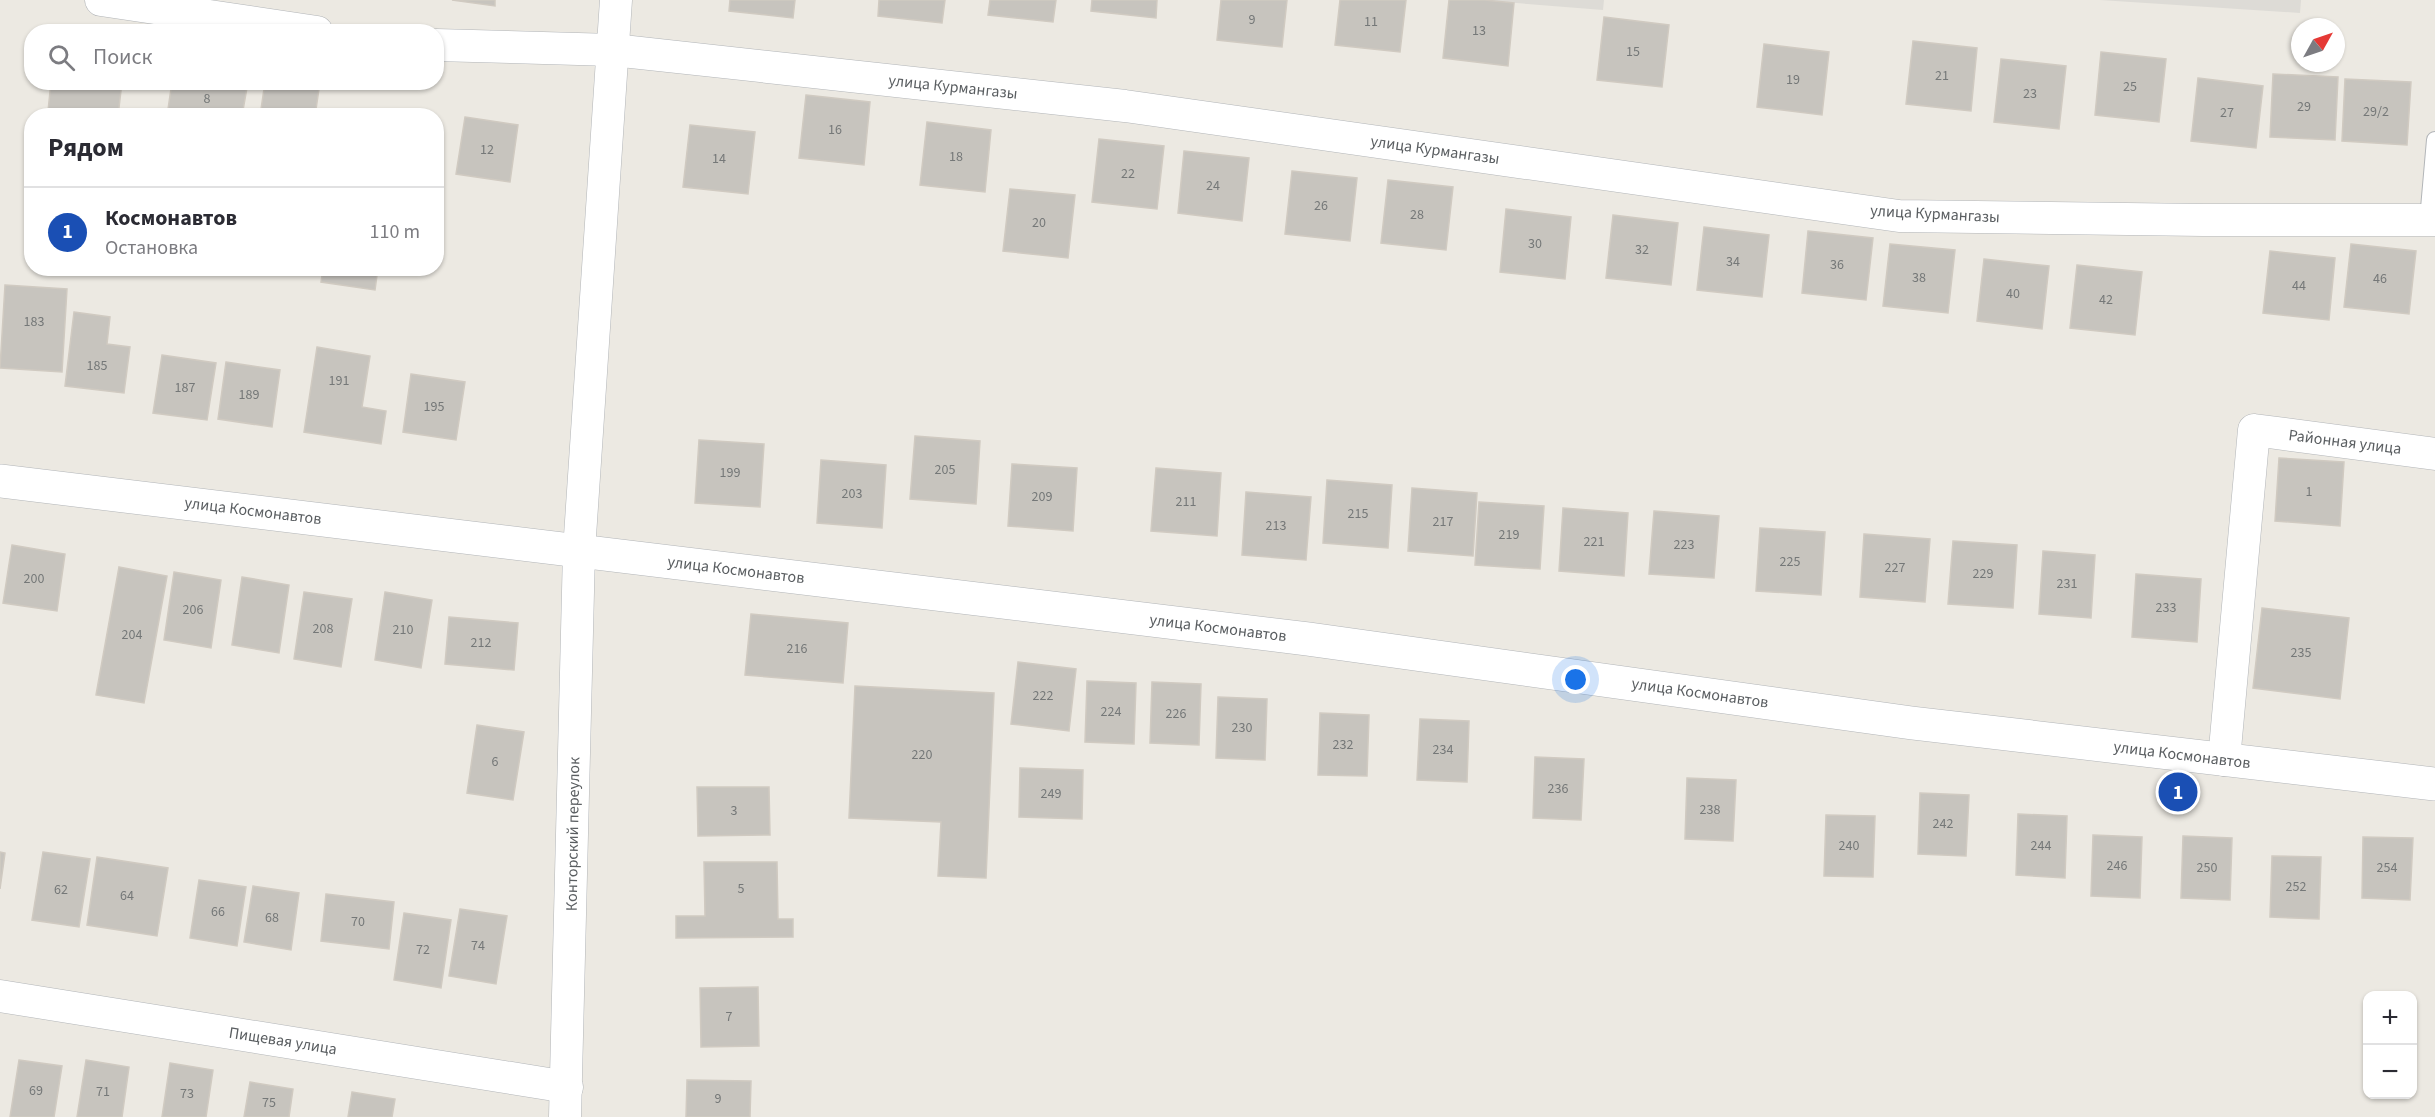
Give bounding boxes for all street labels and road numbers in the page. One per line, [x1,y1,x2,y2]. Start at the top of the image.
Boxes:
street label: улица Курмангазы [887,69,1019,105]
street label: улица Курмангазы [1369,130,1501,170]
street label: улица Курмангазы [1870,200,2000,228]
street label: Районная улица [2287,424,2403,460]
street label: улица Космонавтов [183,492,323,530]
street label: улица Космонавтов [666,551,806,589]
street label: улица Космонавтов [1148,609,1288,647]
street label: улица Космонавтов [1630,673,1770,713]
street label: улица Космонавтов [2112,736,2252,774]
street label: Конторский переулок [561,757,585,911]
street label: Пищевая улица [227,1022,339,1060]

